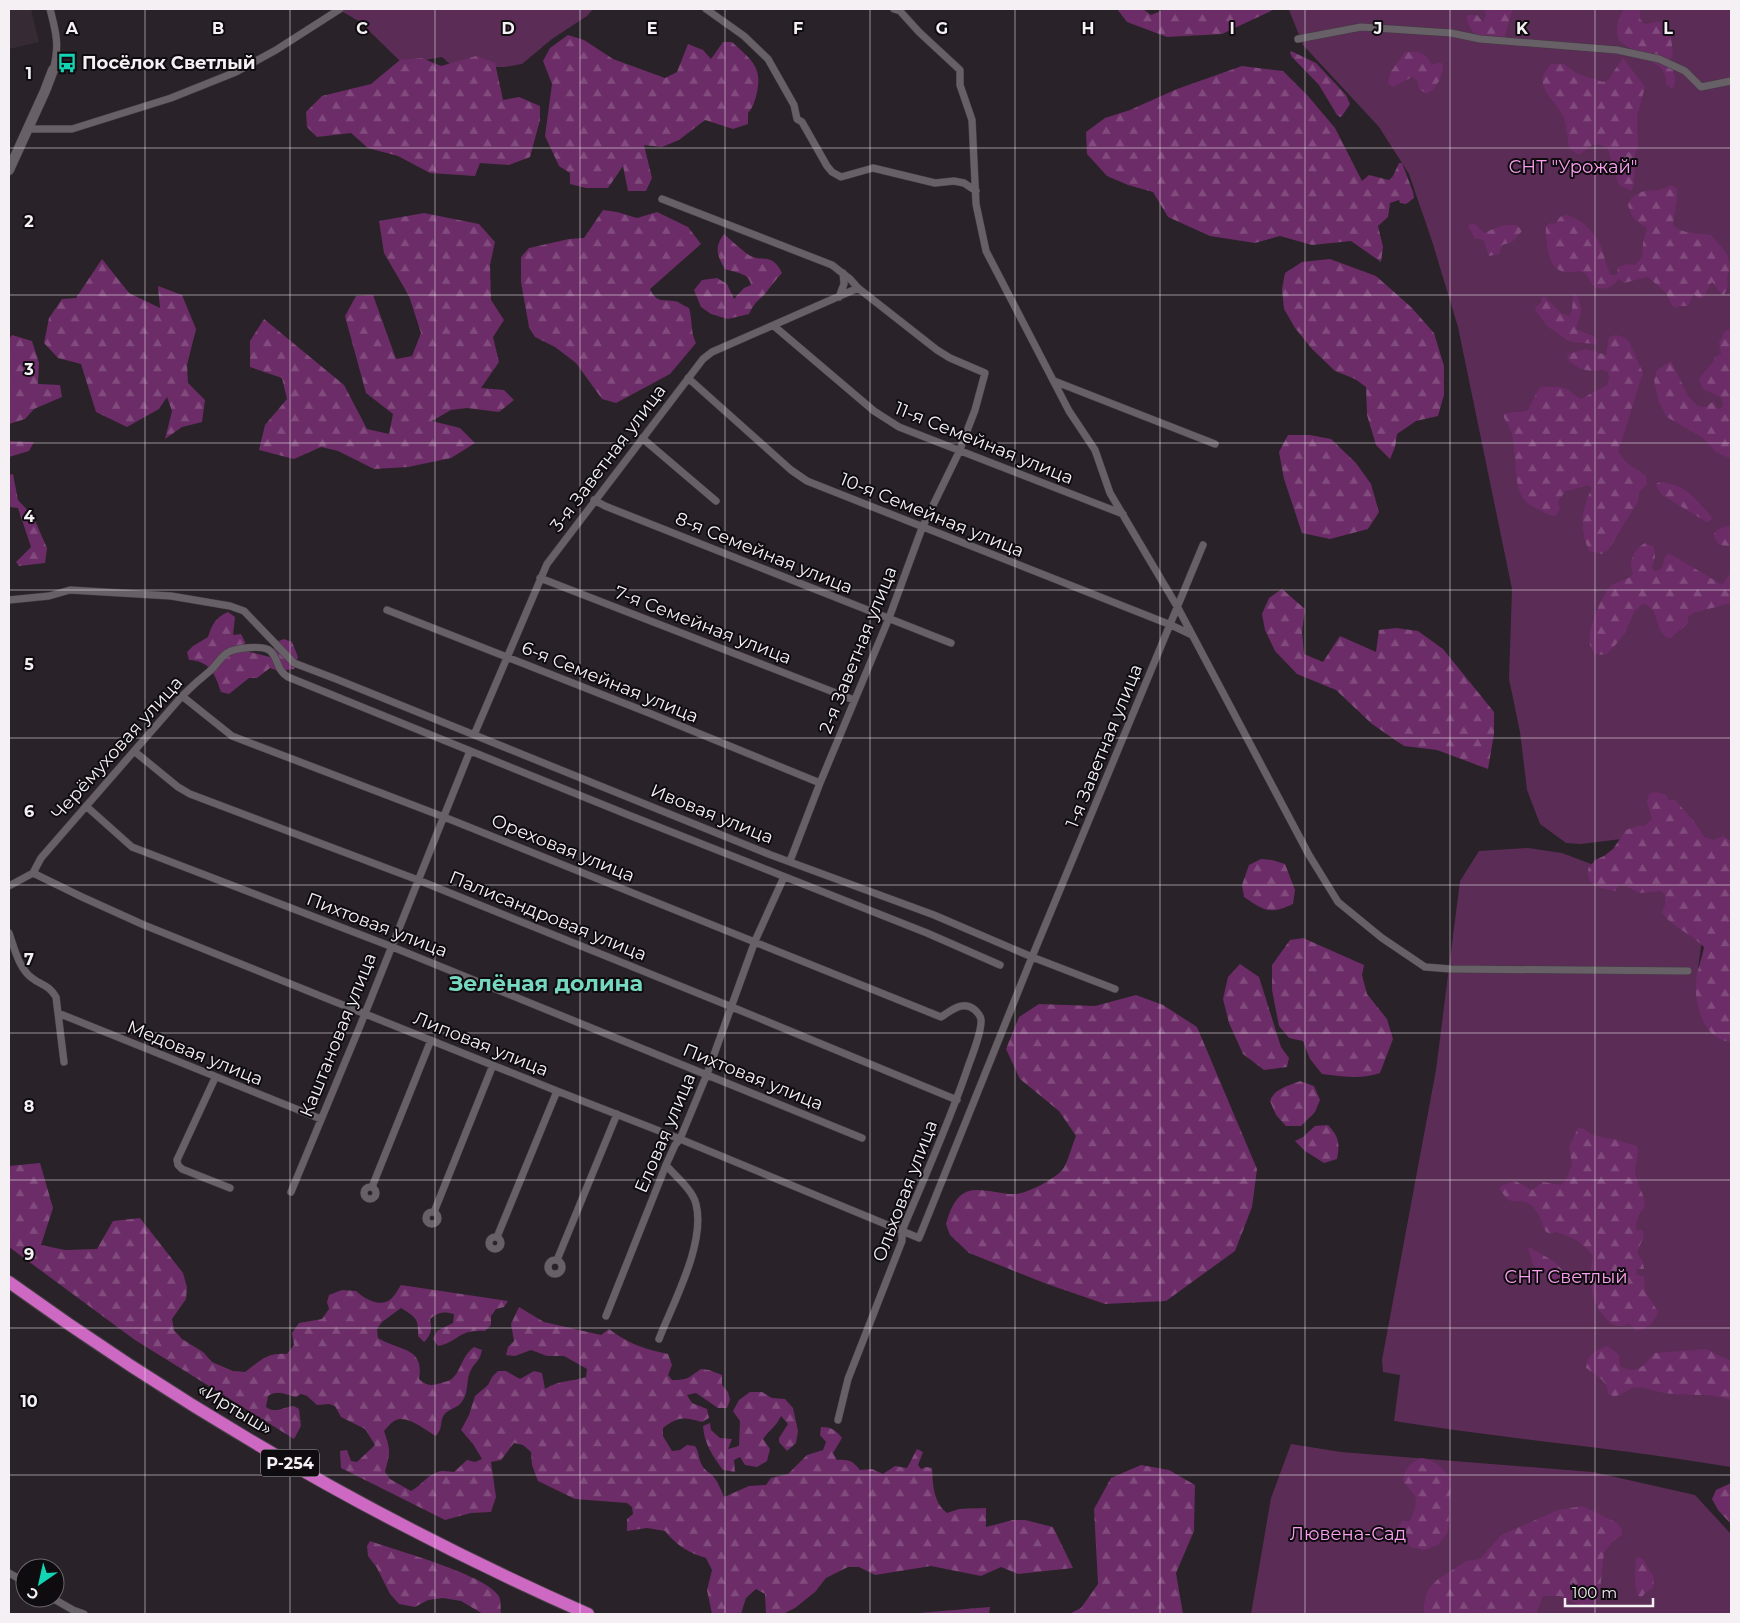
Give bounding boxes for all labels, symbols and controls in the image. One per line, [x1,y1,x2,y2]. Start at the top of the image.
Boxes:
text: A [65,19,79,38]
text: B [212,19,224,38]
text: C [356,19,368,38]
text: D [501,19,515,38]
text: E [647,19,657,38]
text: F [793,19,803,38]
text: G [936,19,948,38]
text: H [1082,19,1094,38]
text: I [1229,19,1235,38]
text: J [1373,19,1382,38]
text: K [1516,19,1529,38]
text: L [1663,19,1673,38]
bus stop icon: Посёлок Светлый [56,52,78,74]
place label: Посёлок Светлый [82,52,255,74]
text: 1 [26,64,32,83]
park label: СНТ "Урожай" [1508,156,1638,178]
text: 2 [24,212,34,231]
text: 3 [23,360,34,379]
street label: 3-я Заветная улица [545,380,671,536]
street label: 11-я Семейная улица [891,397,1077,489]
street label: 10-я Семейная улица [837,468,1027,562]
text: 4 [23,507,35,526]
street label: 8-я Семейная улица [672,507,856,599]
street label: 2-я Заветная улица [814,563,902,737]
street label: 7-я Семейная улица [611,581,795,669]
street label: 6-я Семейная улица [518,636,702,728]
text: 5 [24,655,34,674]
street label: 1-я Заветная улица [1061,661,1147,831]
street label: Черёмуховая улица [47,672,187,824]
street label: Ивовая улица [647,779,777,849]
text: 6 [24,802,34,821]
street label: Ореховая улица [488,809,638,887]
street label: Палисандровая улица [446,866,650,966]
street label: Пихтовая улица [303,888,451,962]
text: 7 [24,950,34,969]
street label: Каштановая улица [295,950,381,1120]
district label: Зелёная долина [448,970,643,997]
street label: Липовая улица [410,1007,552,1081]
street label: Медовая улица [124,1016,266,1090]
street label: Пихтовая улица [680,1039,826,1115]
street label: Еловая улица [630,1070,700,1196]
text: 8 [24,1097,34,1116]
street label: Ольховая улица [868,1117,942,1265]
text: 9 [24,1245,34,1264]
park label: СНТ Светлый [1504,1266,1628,1288]
street label: «Иртыш» [194,1378,276,1440]
text: 10 [20,1392,38,1411]
road number: Р-254 [261,1450,319,1476]
park label: Лювена-Сад [1290,1523,1406,1545]
north arrow [15,1558,65,1608]
scale bar [1565,1576,1652,1608]
text: С [23,1583,42,1604]
text: 100 m [1572,1583,1617,1602]

